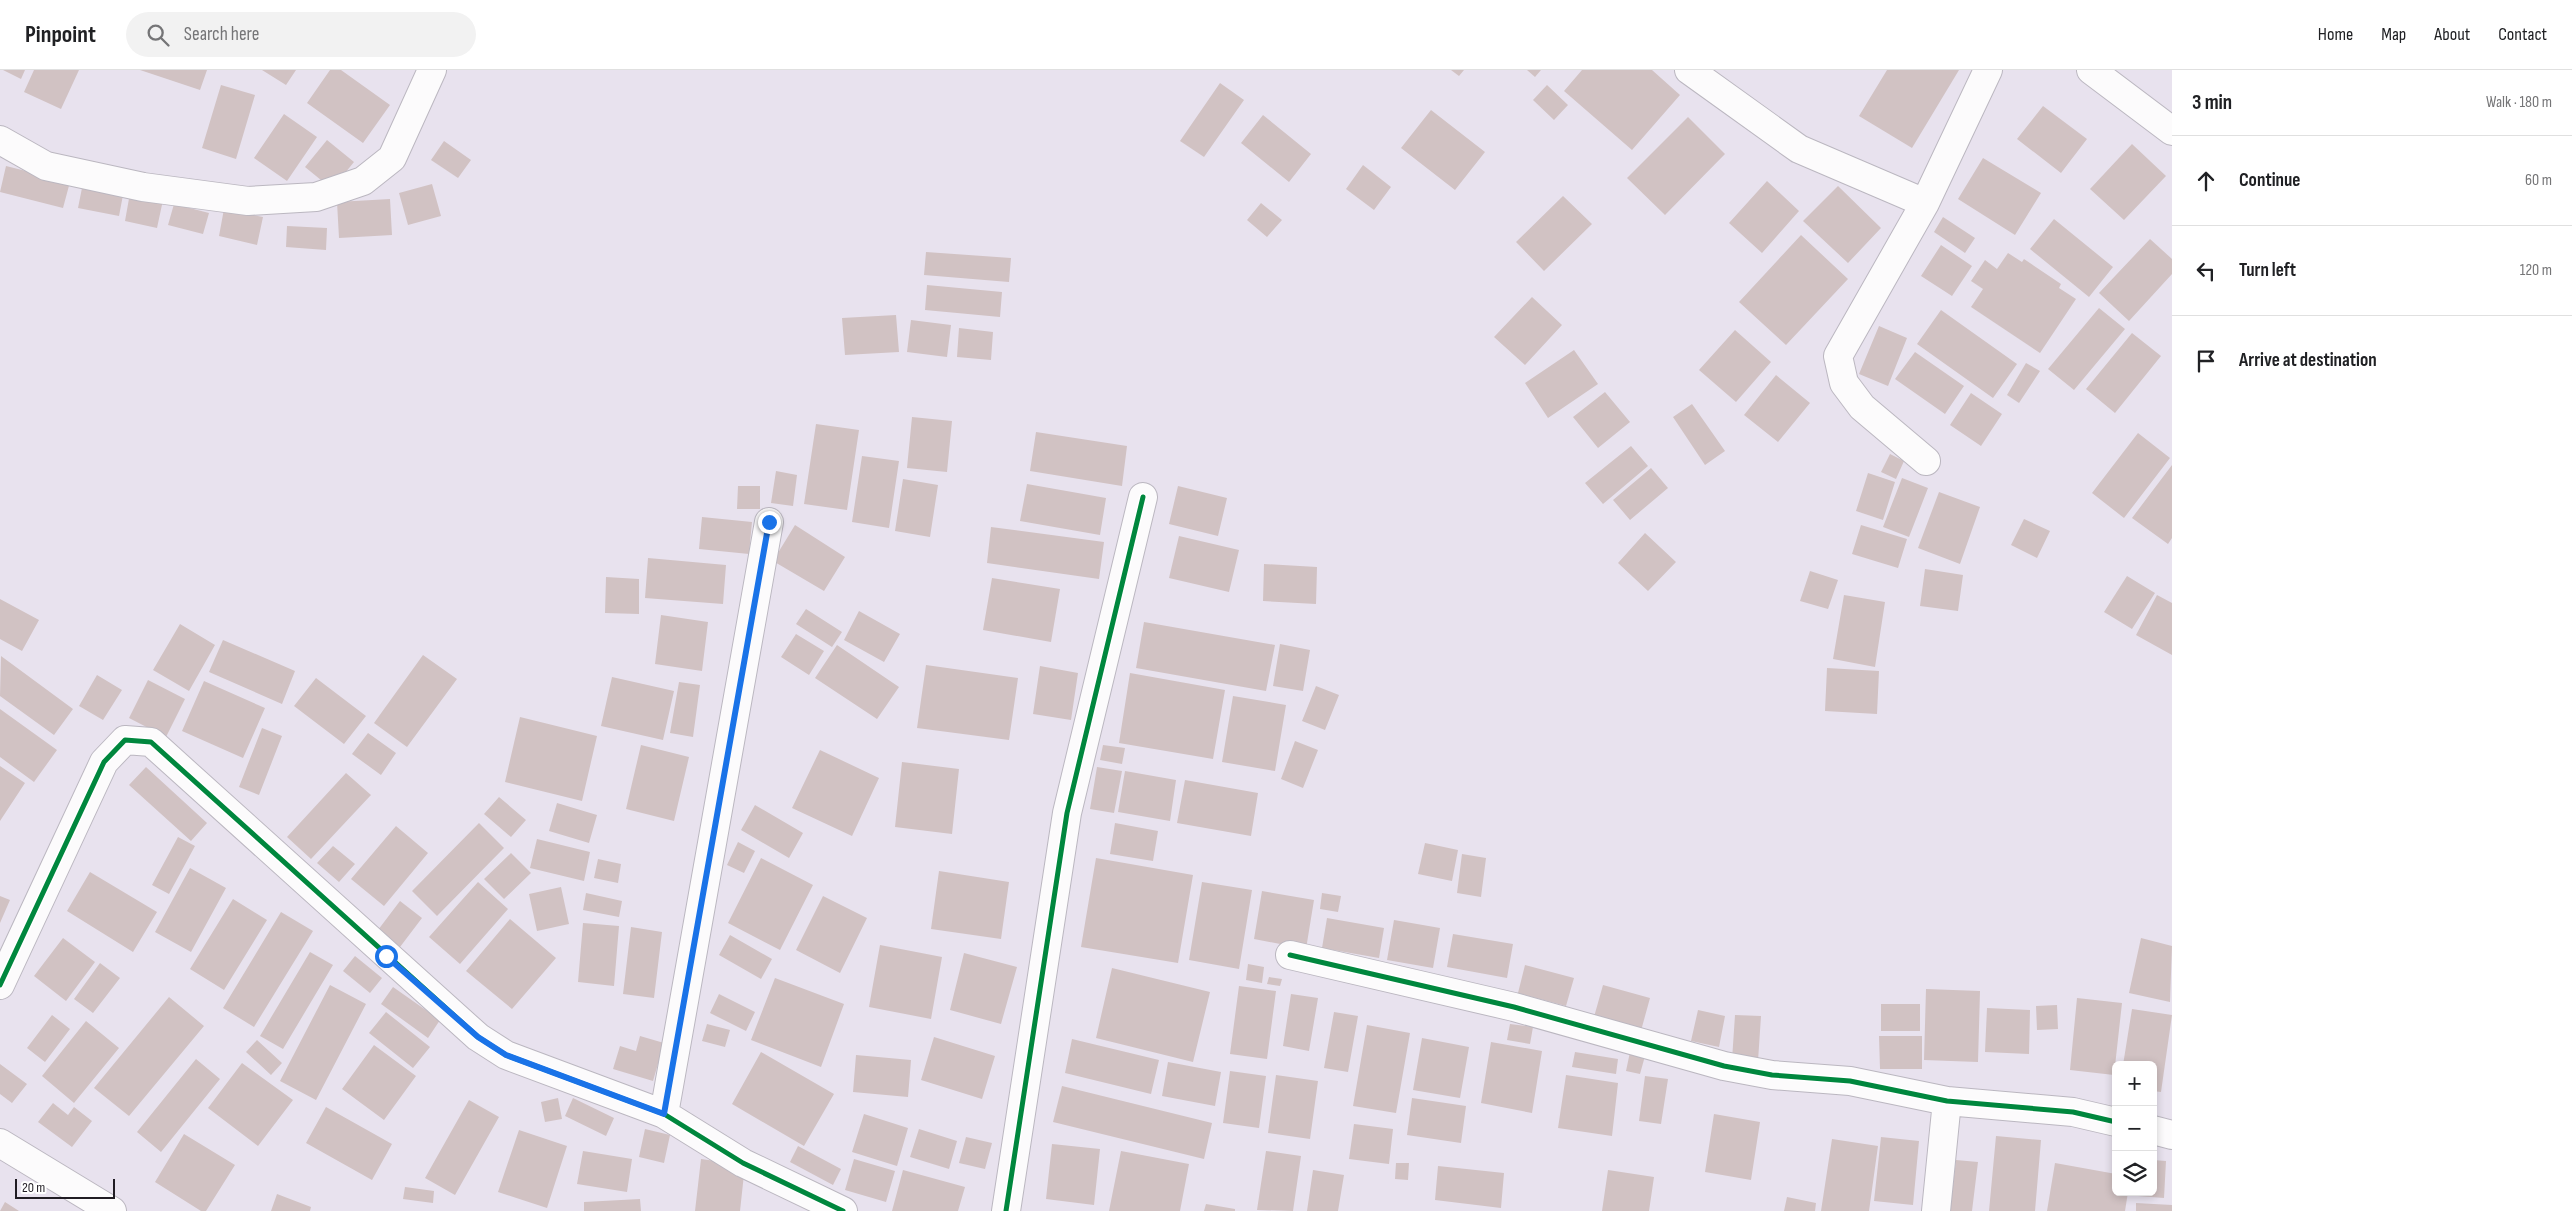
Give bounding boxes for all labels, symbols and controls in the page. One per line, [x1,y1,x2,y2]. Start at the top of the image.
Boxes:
search box [126,12,476,57]
text: Pinpoint [25,20,96,49]
icon: search [144,21,172,49]
text: Search here [184,23,259,46]
text: Home [2318,24,2353,45]
text: Map [2381,24,2406,45]
text: About [2434,24,2470,45]
text: Contact [2498,24,2547,45]
text: 3 min [2192,90,2232,115]
text: Walk · 180 m [2486,93,2552,112]
icon: ahead [2192,167,2220,195]
text: Continue [2239,169,2300,192]
text: 60 m [2525,171,2552,190]
icon: left [2192,257,2220,285]
text: Turn left [2239,259,2296,282]
text: 120 m [2520,261,2552,280]
icon: arrive [2192,347,2220,375]
text: Arrive at destination [2239,349,2377,372]
route end [758,511,781,534]
route start [375,945,398,968]
map controls [2112,1061,2157,1196]
button: + [2112,1061,2157,1106]
button: − [2112,1106,2157,1151]
button: layers [2112,1151,2157,1196]
scale bar [15,1176,115,1199]
text: 20 m [22,1179,45,1196]

